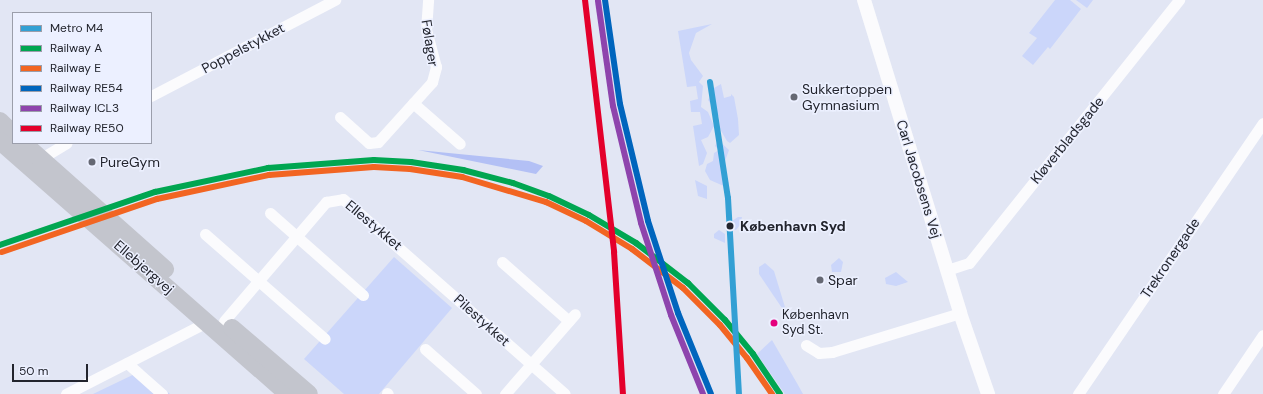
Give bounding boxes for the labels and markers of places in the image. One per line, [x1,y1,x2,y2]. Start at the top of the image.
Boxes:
place label: Sukkertoppen Gymnasium [802,81,892,114]
marker: Sukkertoppen Gymnasium [789,92,799,102]
place label: PureGym [100,154,160,170]
marker: PureGym [87,157,97,167]
place label: København Syd [740,218,846,234]
marker: København Syd [723,219,737,233]
place label: Spar [828,272,858,288]
marker: Spar [815,275,825,285]
place label: København Syd St. [782,308,849,339]
marker: København Syd St. [769,318,779,328]

